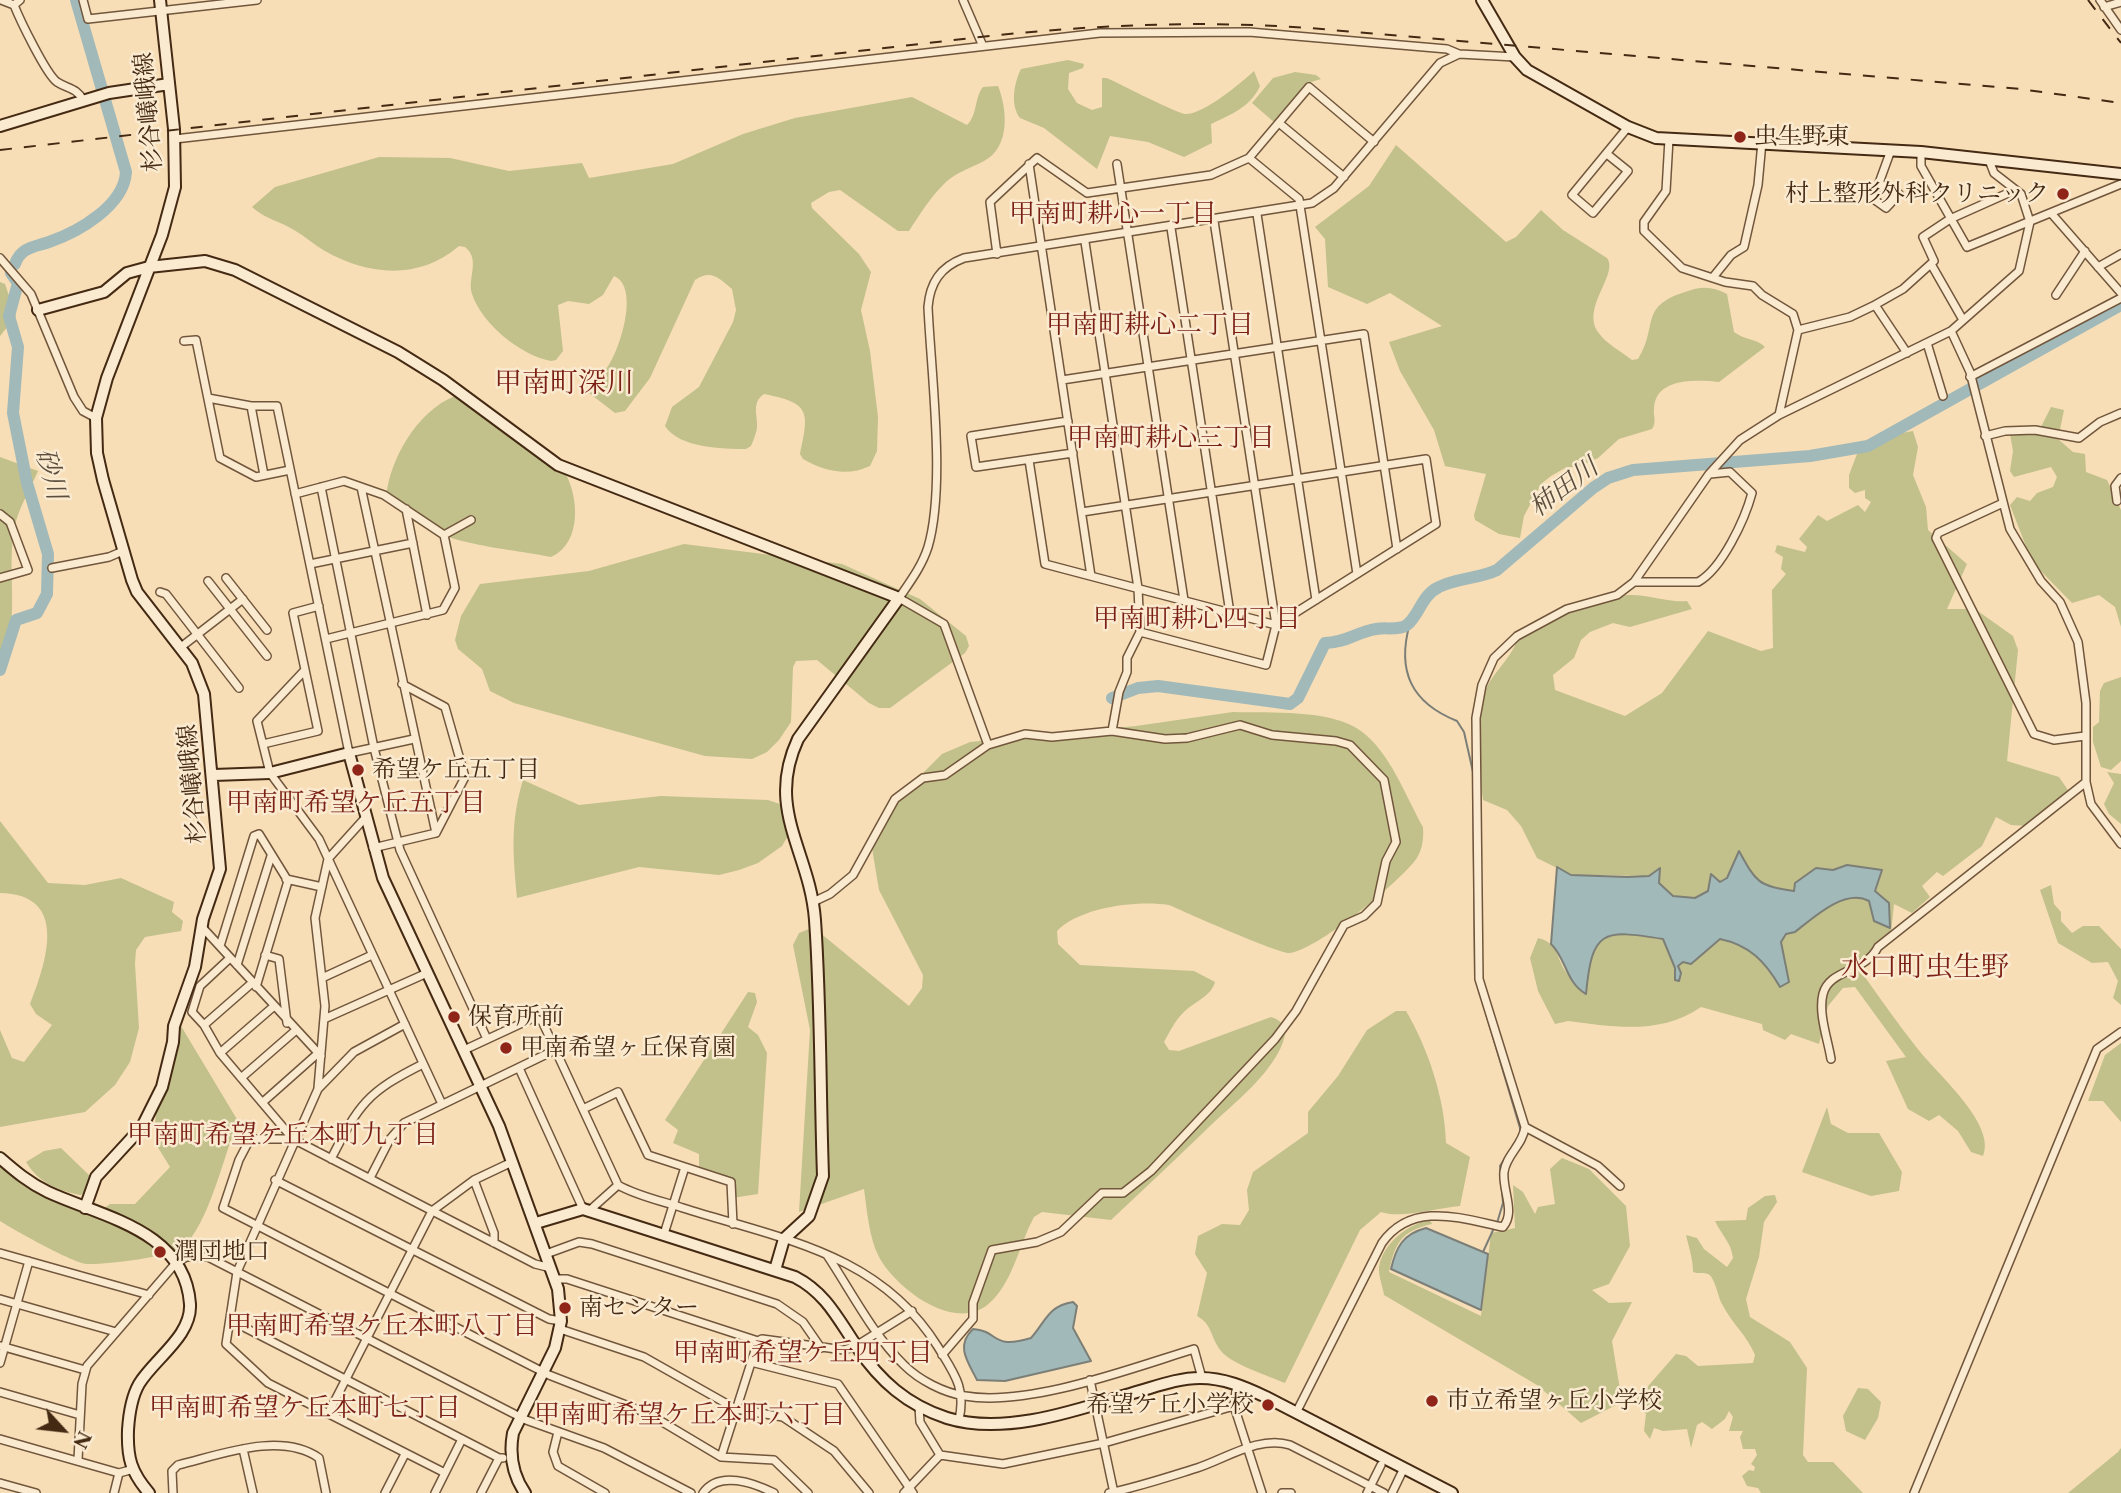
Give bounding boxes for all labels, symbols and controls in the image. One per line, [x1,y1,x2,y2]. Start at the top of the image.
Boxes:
street label: 杉谷嶬峨線 [129,51,169,173]
place label: 虫生野東 [1754,123,1850,151]
marker: 虫生野東 [1732,129,1748,145]
place label: 村上整形外科クリニック [1785,180,2049,208]
marker: 村上整形外科クリニック [2055,186,2071,202]
district label: 甲南町耕心一丁目 [1009,198,1217,230]
district label: 甲南町耕心二丁目 [1046,309,1254,341]
district label: 甲南町深川 [494,367,634,401]
district label: 甲南町耕心三丁目 [1067,422,1275,454]
water label: 砂川 [28,445,72,503]
water label: 柿田川 [1523,452,1605,524]
district label: 甲南町耕心四丁目 [1093,603,1301,635]
street label: 杉谷嶬峨線 [173,723,213,845]
place label: 希望ケ丘五丁目 [372,756,540,784]
marker: 希望ケ丘五丁目 [350,762,366,778]
district label: 甲南町希望ケ丘五丁目 [226,787,486,819]
district label: 水口町虫生野 [1841,951,2009,985]
place label: 保育所前 [468,1003,564,1031]
marker: 保育所前 [446,1009,462,1025]
place label: 甲南希望ヶ丘保育園 [520,1034,736,1062]
marker: 甲南希望ヶ丘保育園 [498,1040,514,1056]
district label: 甲南町希望ケ丘本町九丁目 [127,1119,439,1151]
place label: 潤団地口 [174,1238,270,1266]
marker: 潤団地口 [152,1244,168,1260]
place label: 南センター [579,1294,699,1322]
marker: 南センター [557,1300,573,1316]
district label: 甲南町希望ケ丘本町八丁目 [226,1310,538,1342]
district label: 甲南町希望ケ丘四丁目 [673,1337,933,1369]
place label: 市立希望ヶ丘小学校 [1446,1387,1662,1415]
place label: 希望ケ丘小学校 [1086,1391,1254,1419]
district label: 甲南町希望ケ丘本町七丁目 [149,1392,461,1424]
marker: 市立希望ヶ丘小学校 [1424,1393,1440,1409]
north arrow [28,1395,98,1465]
marker: 希望ケ丘小学校 [1260,1397,1276,1413]
district label: 甲南町希望ケ丘本町六丁目 [534,1399,846,1431]
text: N [68,1427,96,1452]

